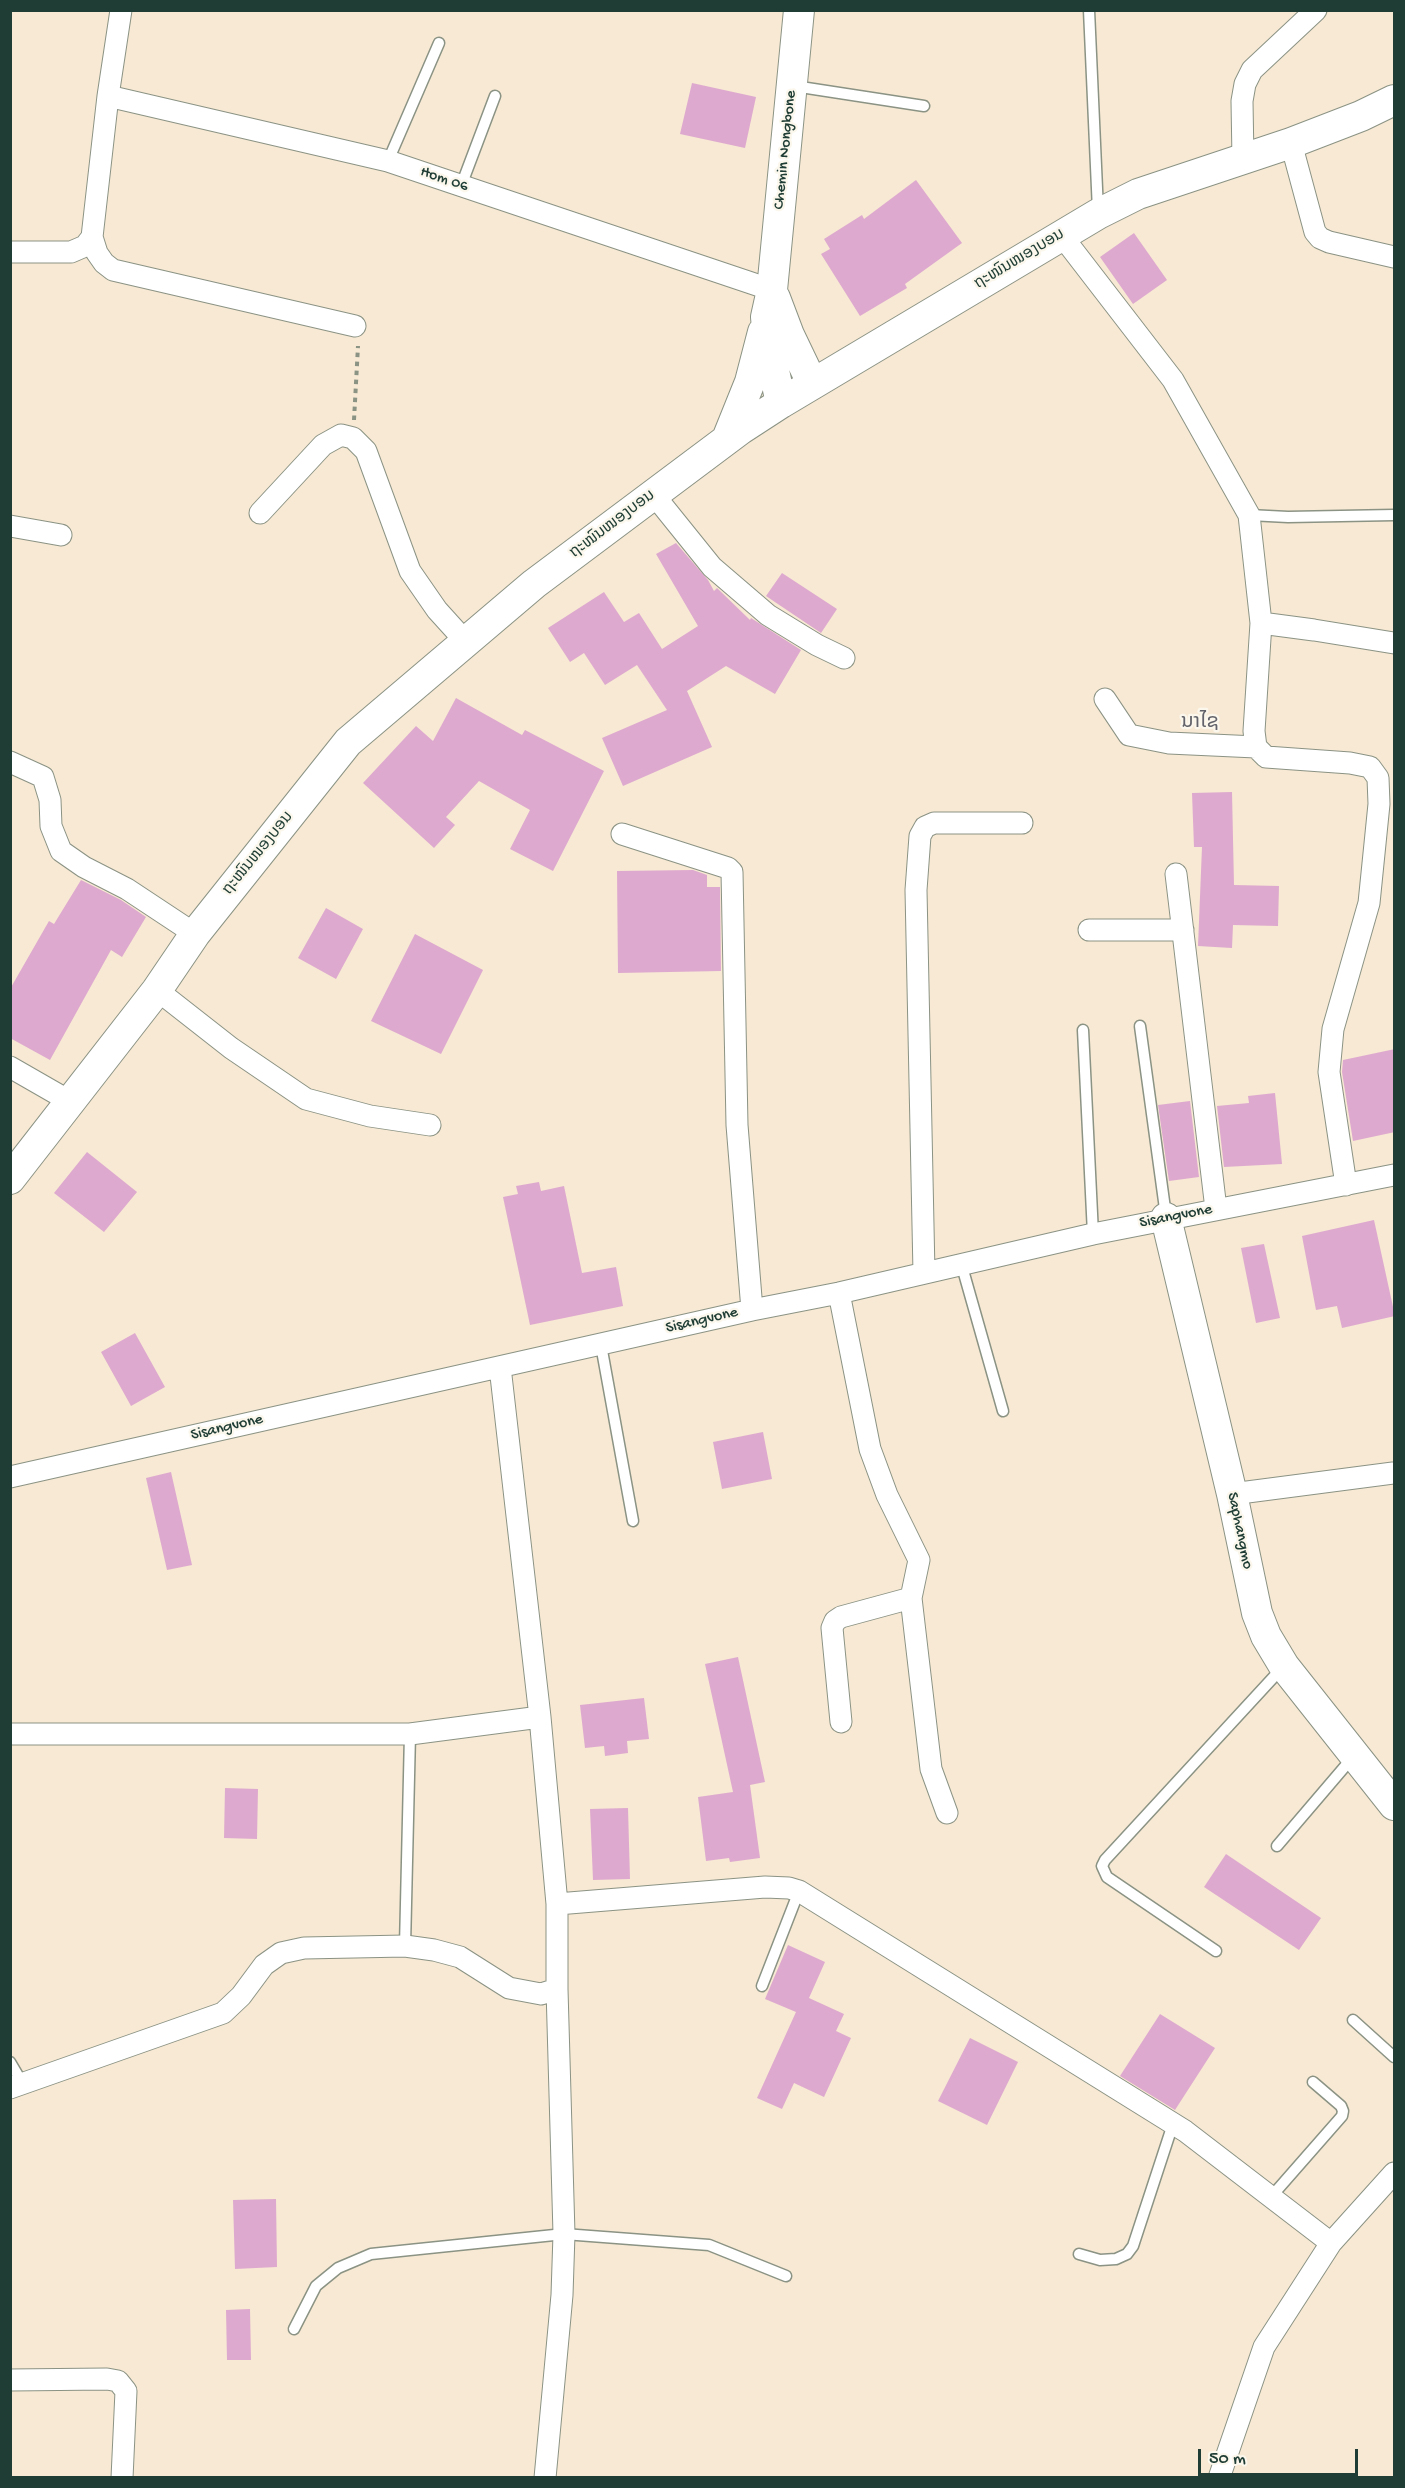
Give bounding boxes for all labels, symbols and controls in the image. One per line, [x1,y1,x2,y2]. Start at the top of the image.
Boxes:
street label: Chemin Nongbone [770,89,802,211]
street label: Hom 06 [417,163,471,197]
street label: ຖະໜົນໜອງບອນ [971,226,1069,294]
street label: ຖະໜົນໜອງບອນ [566,487,660,563]
district label: ນາໄຊ [1181,712,1219,736]
street label: ຖະໜົນໜອງບອນ [219,808,299,900]
street label: Sisangvone [1138,1201,1214,1233]
street label: Sisangvone [664,1303,740,1339]
street label: Sisangvone [189,1410,265,1446]
street label: Saphangmo [1221,1491,1257,1571]
scale bar [1201,2437,1362,2475]
text: 50 m [1209,2449,1246,2470]

